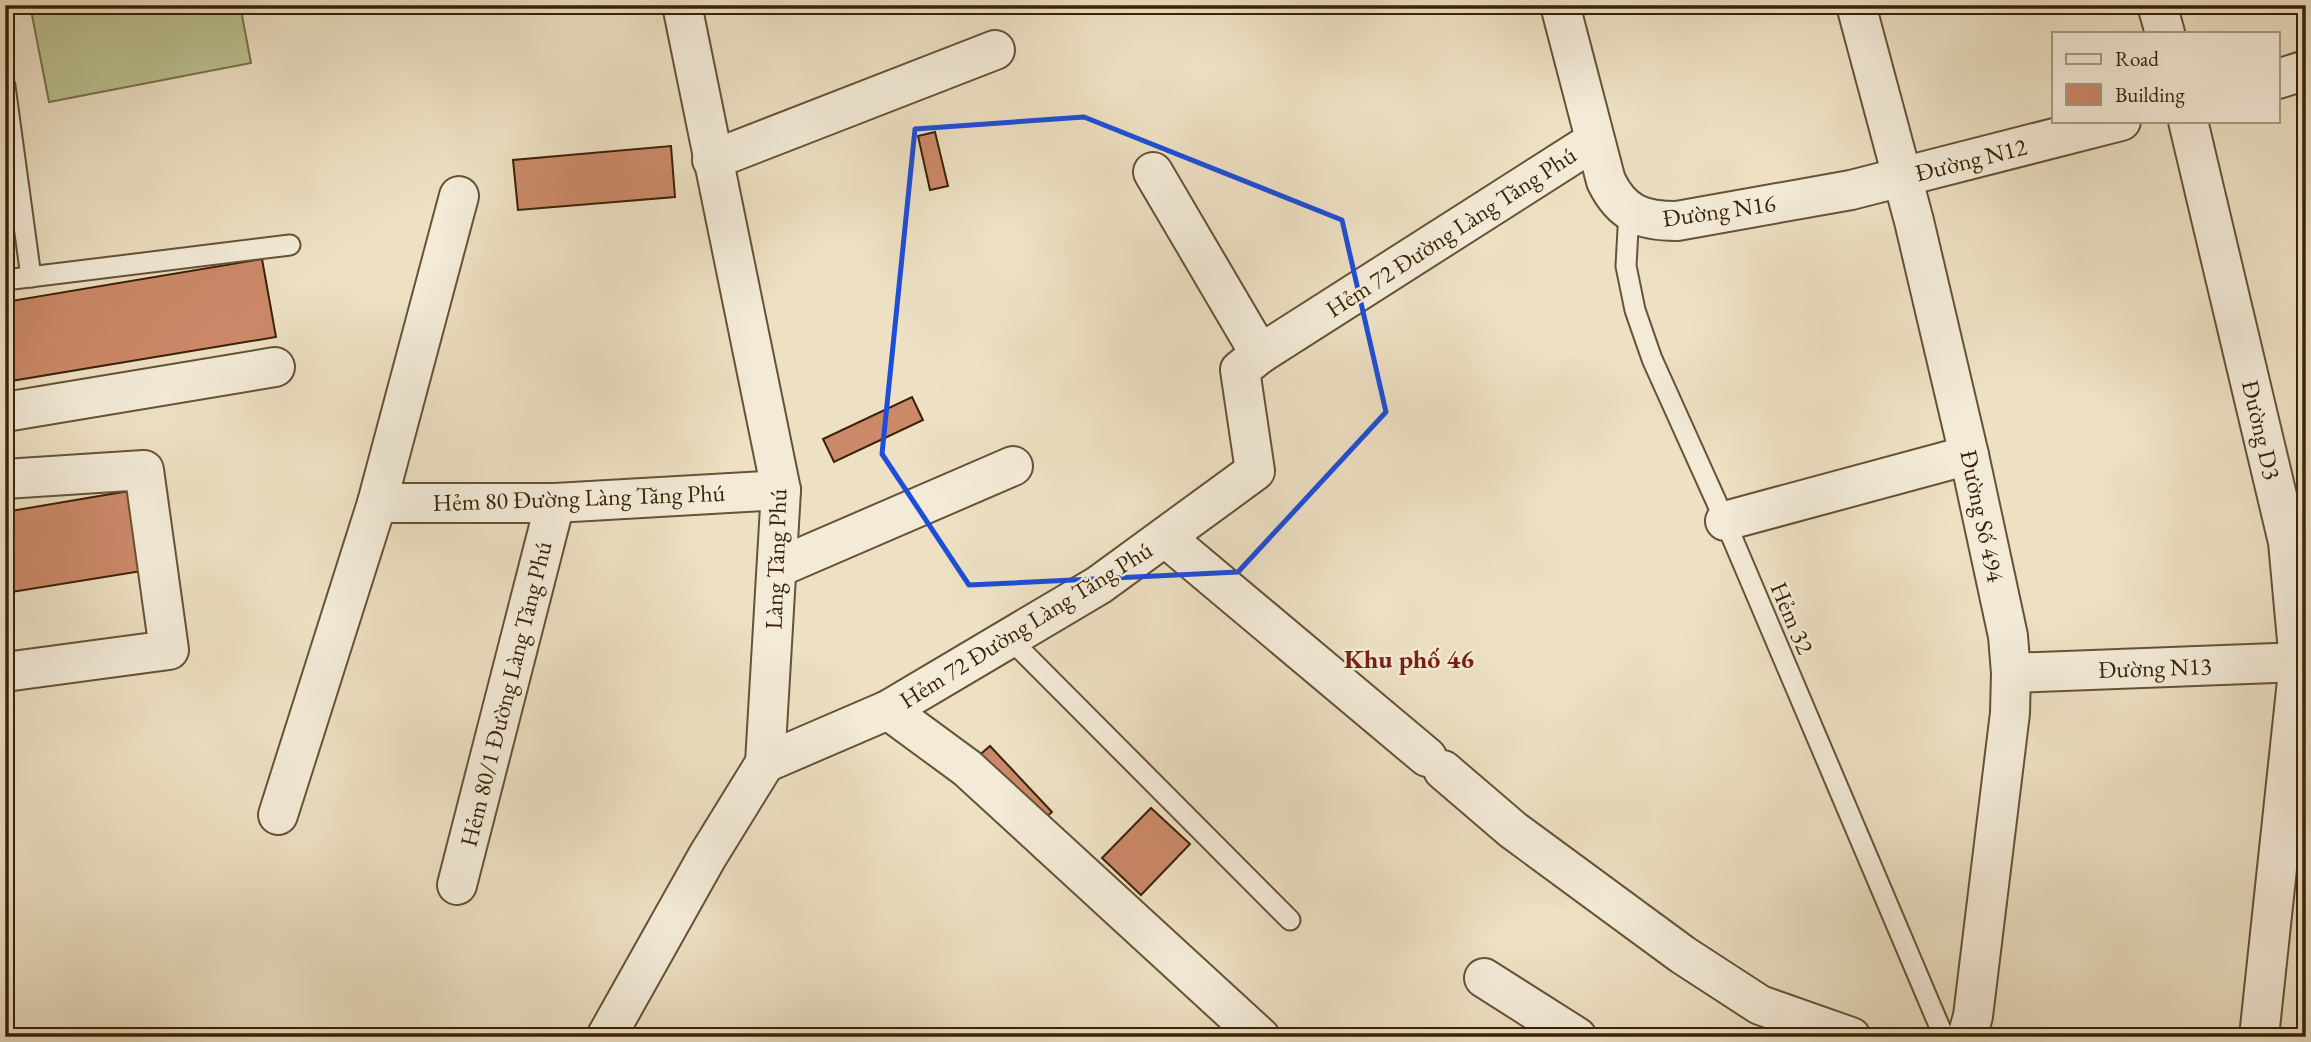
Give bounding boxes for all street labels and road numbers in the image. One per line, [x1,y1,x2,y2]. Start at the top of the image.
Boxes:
street label: Đường N12 [1912,131,2030,188]
street label: Hẻm 72 Đường Làng Tăng Phú [1320,139,1582,324]
street label: Đường N16 [1660,187,1777,234]
street label: Đường D3 [2235,377,2288,483]
street label: Đường Số 494 [1953,447,2012,585]
street label: Hẻm 80 Đường Làng Tăng Phú [432,477,726,518]
street label: Làng Tăng Phú [758,488,793,630]
street label: Hẻm 72 Đường Làng Tăng Phú [893,534,1158,715]
street label: Hẻm 80/1 Đường Làng Tăng Phú [453,538,559,850]
street label: Hẻm 32 [1763,577,1822,659]
street label: Đường N13 [2098,650,2212,685]

